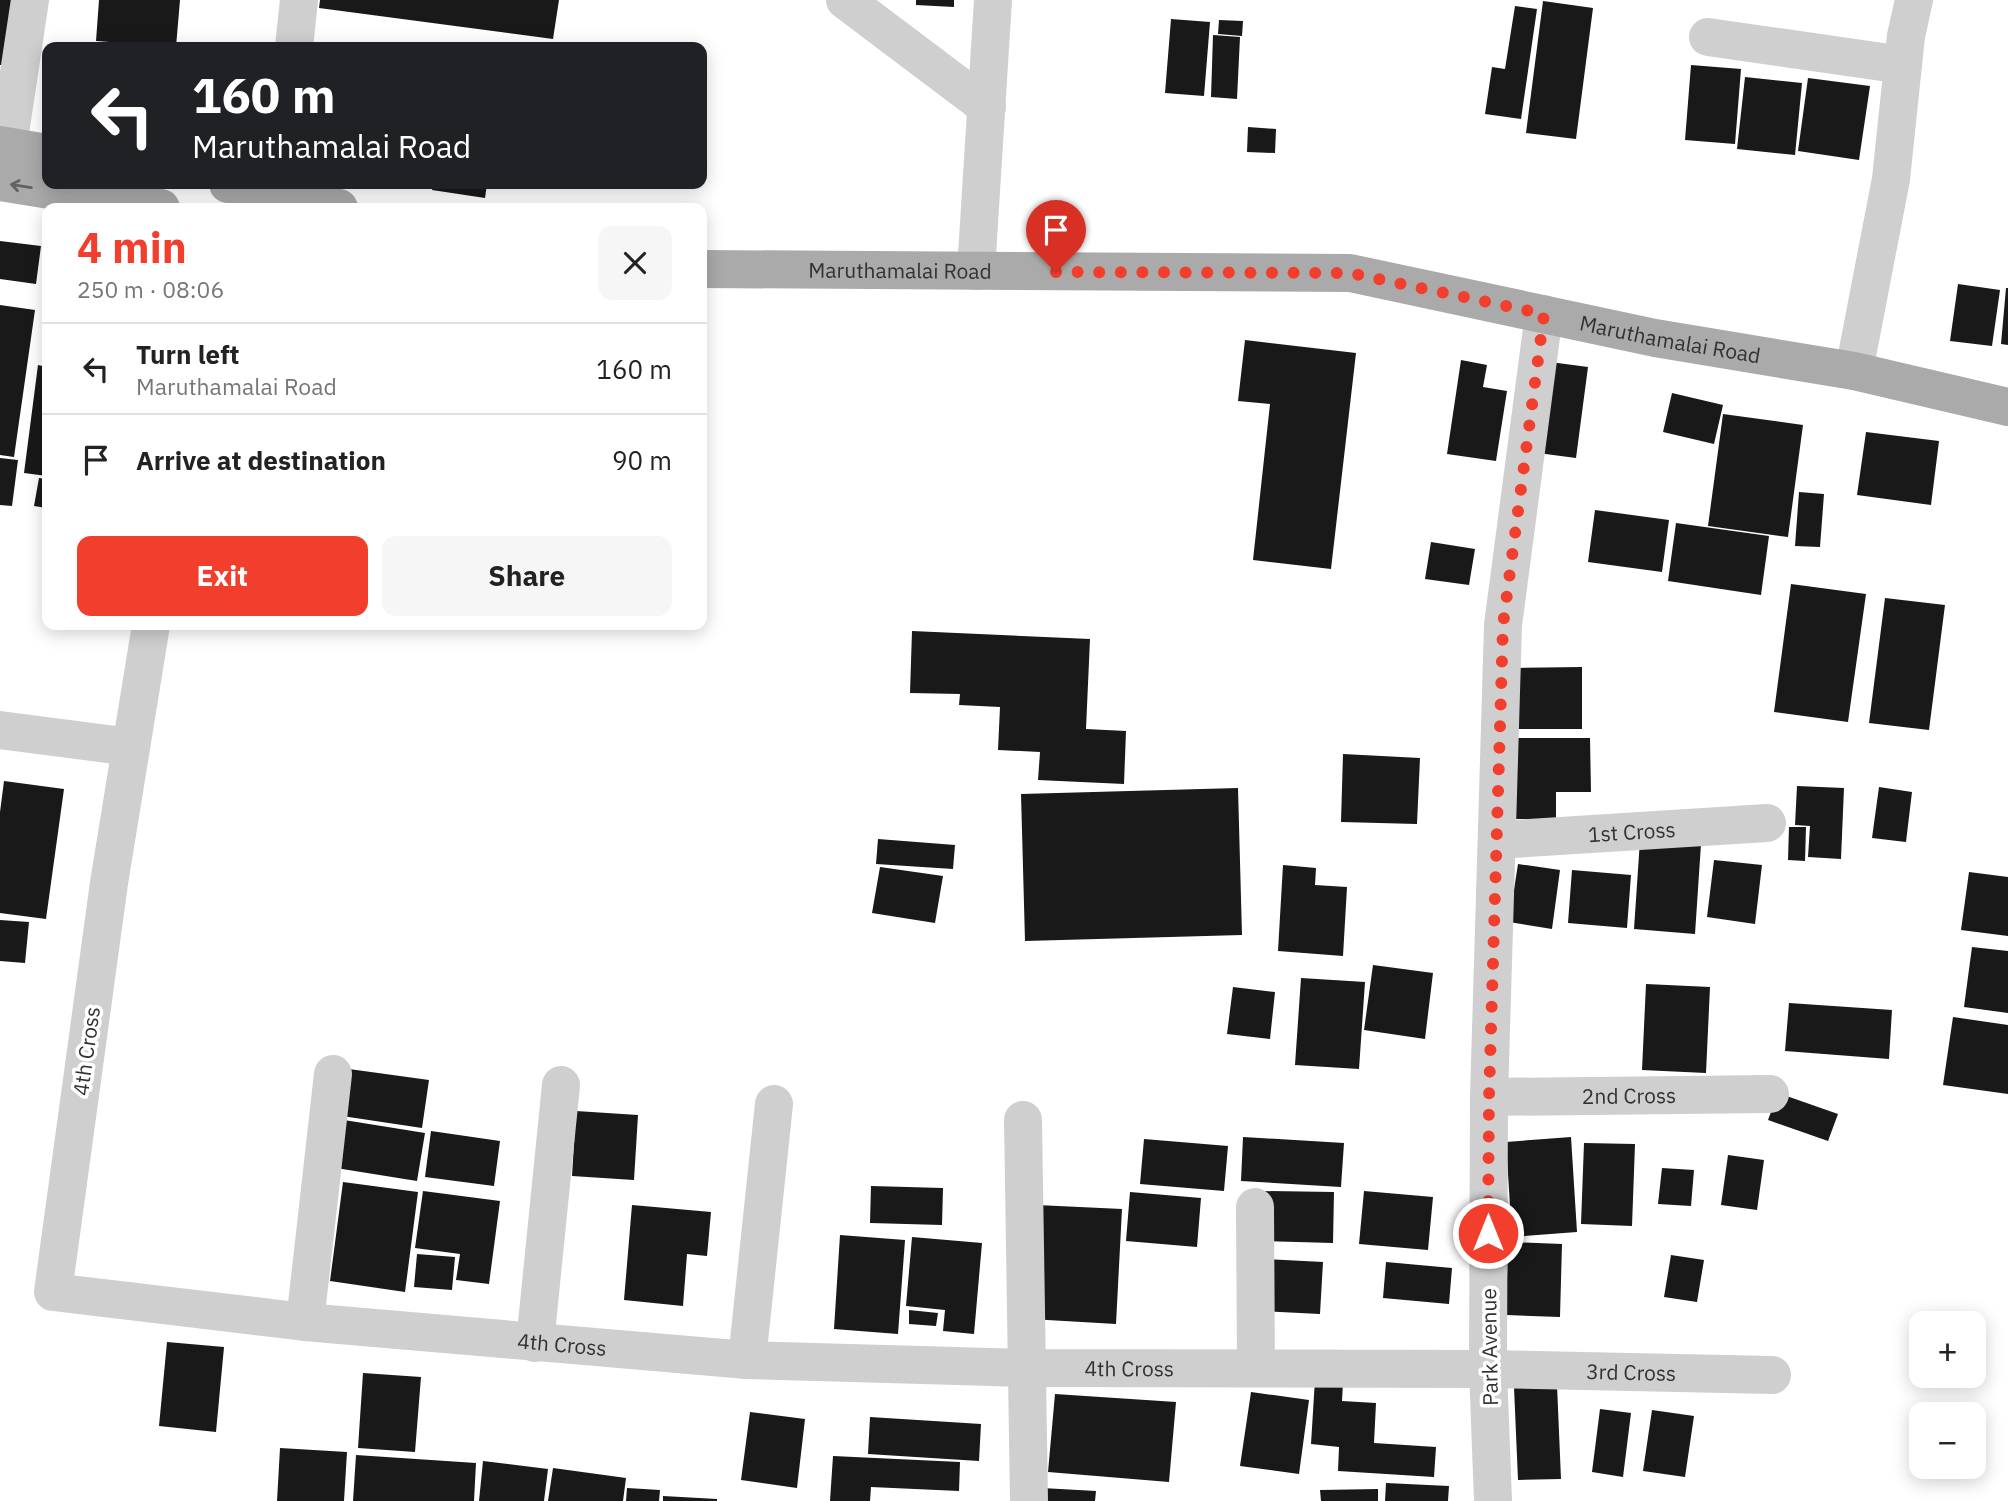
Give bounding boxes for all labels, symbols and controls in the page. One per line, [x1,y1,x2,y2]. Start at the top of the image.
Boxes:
text: 160 m [192,63,336,126]
icon: left [77,70,168,161]
text: Maruthamalai Road [192,125,471,167]
one-way arrow [10,179,33,192]
pin [1026,200,1086,272]
icon: arrive [1037,211,1075,249]
text: 4 min [77,220,187,275]
button: close [598,226,672,300]
street label: Maruthamalai Road [808,256,992,285]
text: 250 m · 08:06 [77,274,224,304]
street label: Maruthamalai Road [1577,308,1763,369]
text: Turn left [136,337,239,371]
icon: left [77,350,115,388]
text: 160 m [596,352,672,386]
text: Maruthamalai Road [136,371,337,401]
icon: arrive [77,441,115,479]
text: Arrive at destination [136,443,386,477]
text: 90 m [612,443,672,477]
button: Exit [77,536,368,616]
button: Share [382,536,672,616]
street label: 1st Cross [1587,815,1676,848]
street label: 4th Cross [66,1005,106,1097]
street label: 2nd Cross [1582,1081,1676,1110]
position arrow [1451,1196,1525,1270]
street label: Park Avenue [1474,1288,1504,1406]
map controls [1909,1311,1986,1479]
button: + [1909,1311,1986,1388]
street label: 4th Cross [516,1326,608,1362]
street label: 4th Cross [1084,1354,1174,1382]
street label: 3rd Cross [1586,1357,1677,1387]
button: − [1909,1402,1986,1479]

